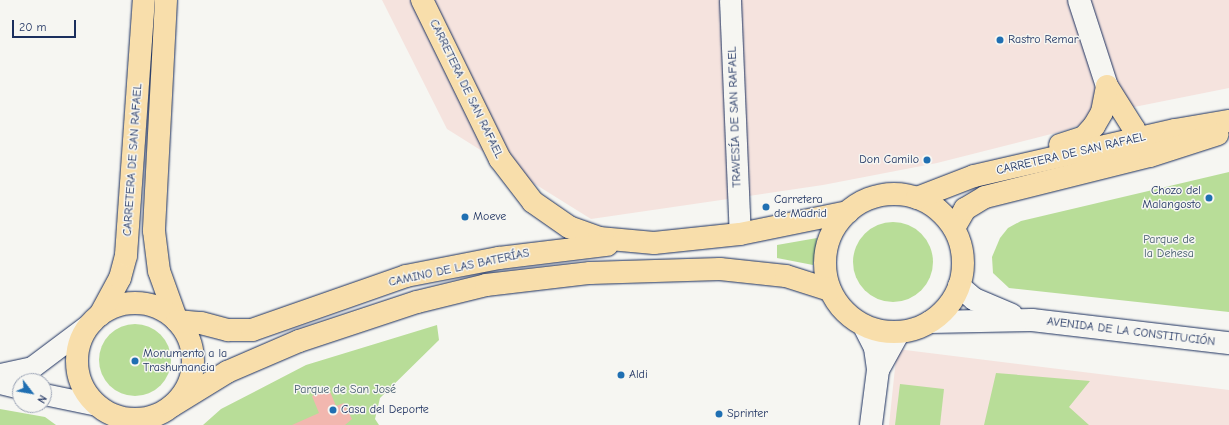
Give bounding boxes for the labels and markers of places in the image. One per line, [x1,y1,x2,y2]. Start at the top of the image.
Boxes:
place label: Rastro Remar [1008,33,1078,47]
marker: Rastro Remar [995,35,1005,45]
place label: Don Camilo [859,153,919,167]
marker: Don Camilo [922,155,932,165]
place label: Chozo del Malangosto [1142,184,1201,212]
place label: Carretera de Madrid [774,193,827,221]
marker: Chozo del Malangosto [1204,193,1214,203]
marker: Carretera de Madrid [761,202,771,212]
place label: Moeve [473,210,506,224]
marker: Moeve [460,212,470,222]
place label: Monumento a la Trashumancia [143,347,227,375]
marker: Monumento a la Trashumancia [130,356,140,366]
place label: Aldi [629,368,648,382]
marker: Aldi [616,370,626,380]
place label: Casa del Deporte [341,403,429,417]
marker: Casa del Deporte [328,405,338,415]
place label: Sprinter [727,407,768,421]
marker: Sprinter [714,409,724,419]

